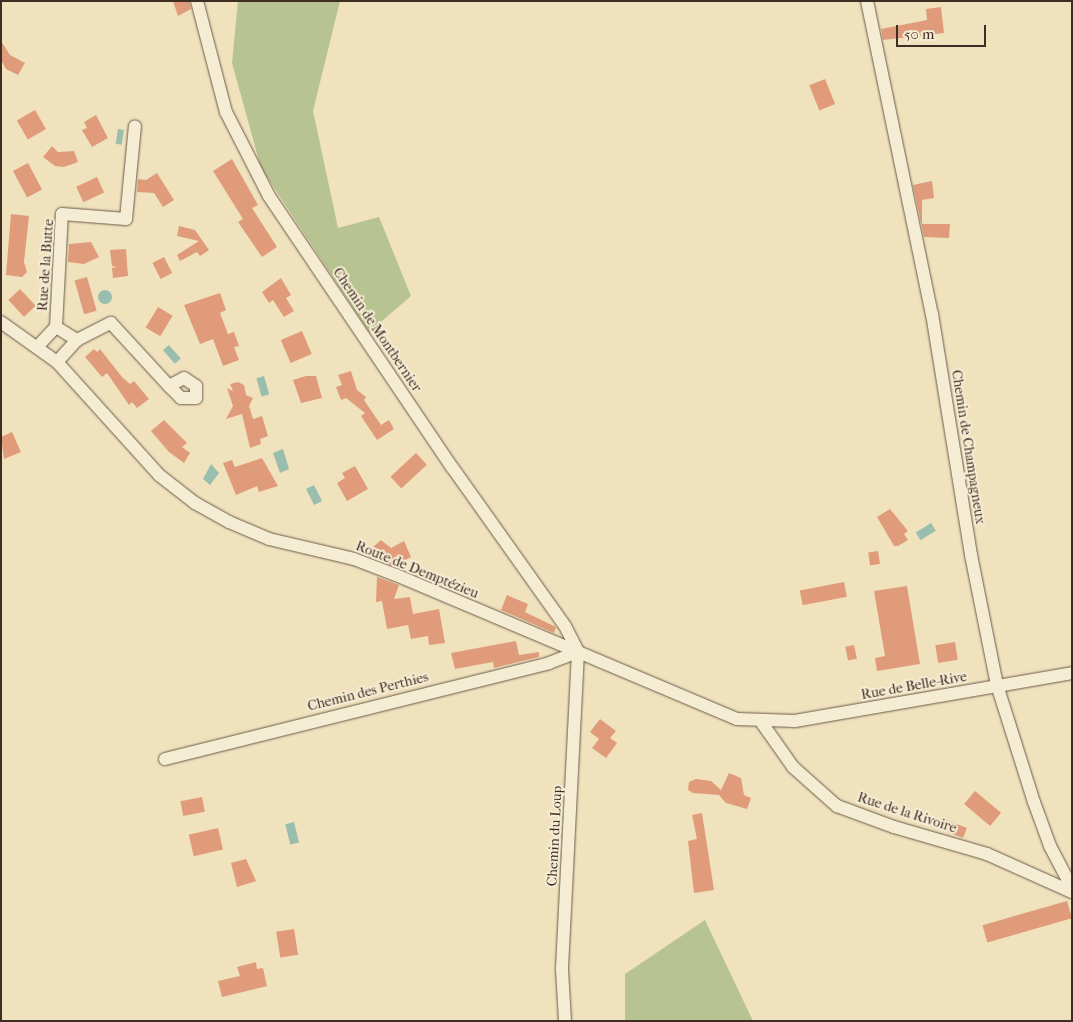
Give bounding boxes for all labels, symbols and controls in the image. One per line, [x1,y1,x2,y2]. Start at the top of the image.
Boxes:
scale bar [898,15,988,47]
text: 50 m [904,25,934,43]
street label: Rue de la Butte [34,218,58,312]
street label: Chemin de Montbernier [329,265,425,395]
street label: Chemin de Champagneux [948,369,988,525]
street label: Route de Demptézieu [353,538,481,602]
street label: Rue de Belle-Rive [860,668,968,704]
street label: Chemin des Perthies [306,669,430,715]
street label: Chemin du Loup [544,785,566,887]
street label: Rue de la Rivoire [855,789,959,837]

